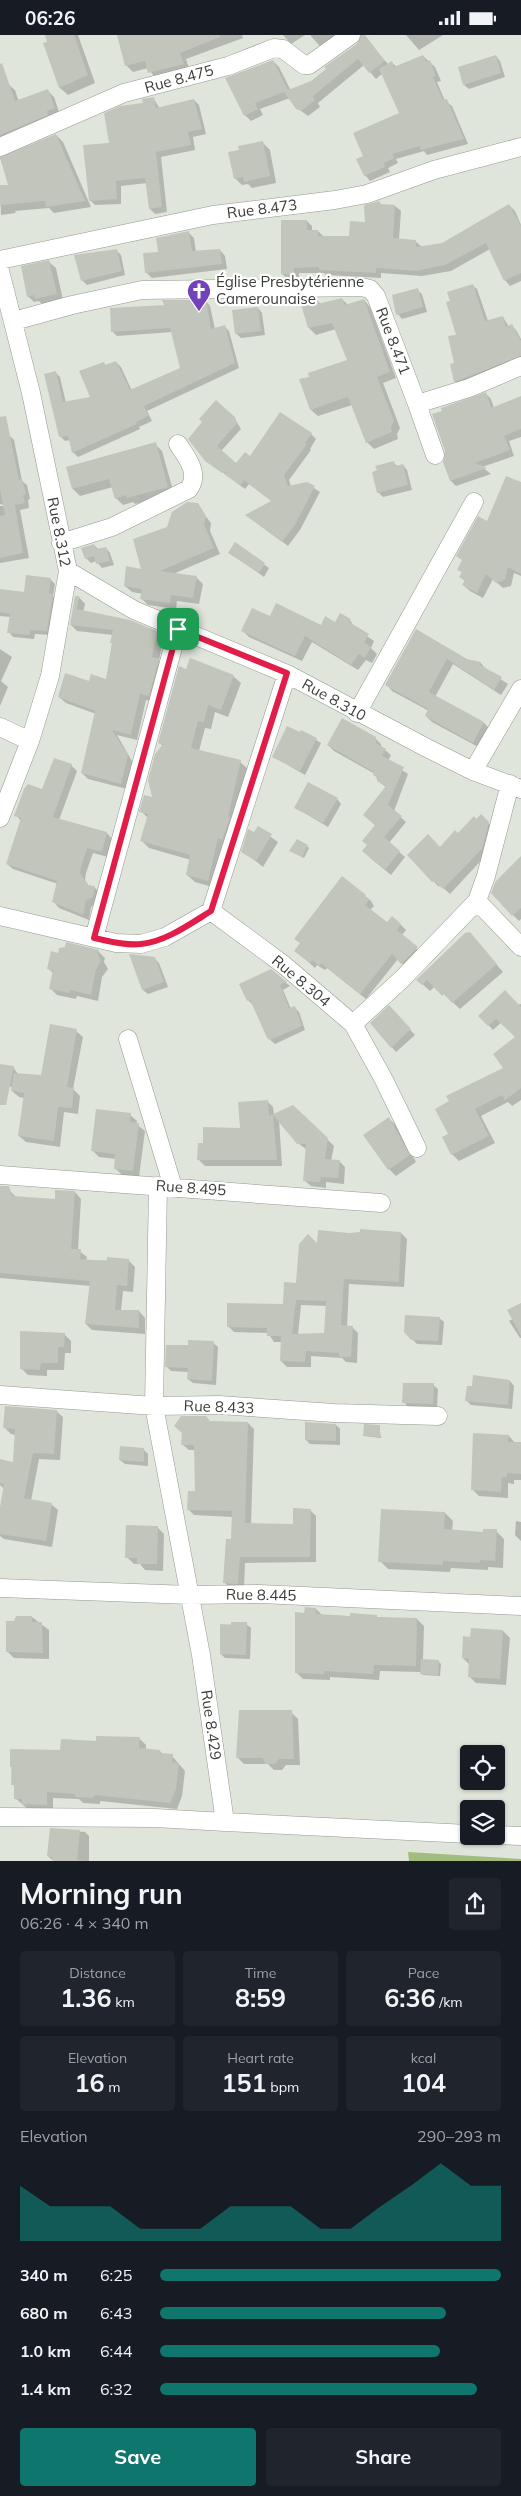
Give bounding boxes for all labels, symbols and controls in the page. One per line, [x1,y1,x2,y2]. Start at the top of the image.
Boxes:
text: 06:26 [25,6,75,30]
street label: Rue 8.475 [142,60,215,97]
street label: Rue 8.473 [226,195,298,222]
place label: Église Presbytérienne Camerounaise [216,272,364,308]
church icon: Église Presbytérienne Camerounaise [186,278,212,312]
street label: Rue 8.471 [372,304,415,377]
street label: Rue 8.312 [43,495,76,568]
pin [157,608,199,650]
icon: arrive [164,615,192,643]
street label: Rue 8.310 [299,674,370,725]
street label: Rue 8.304 [268,951,334,1011]
street label: Rue 8.495 [155,1176,227,1199]
street label: Rue 8.433 [183,1396,255,1417]
street label: Rue 8.445 [226,1584,296,1605]
street label: Rue 8.429 [197,1689,226,1761]
map controls [460,1745,505,1845]
button: locate [460,1745,505,1790]
button: layers [460,1800,505,1845]
text: Morning run [20,1876,183,1911]
button: share [449,1878,501,1930]
text: 06:26 · 4 × 340 m [20,1913,149,1933]
text: Distance [69,1964,126,1982]
text: Time [245,1964,276,1982]
text: Pace [408,1964,439,1982]
text: 1.36 [60,1982,112,2013]
text: 8:59 [235,1982,286,2013]
text: 6:36 [384,1982,436,2013]
text: km [112,1993,135,2011]
text: /km [436,1993,463,2011]
text: Elevation [68,2049,127,2067]
text: Heart rate [227,2049,294,2067]
text: kcal [411,2049,436,2067]
text: 16 [75,2067,105,2098]
text: 151 [222,2067,267,2098]
text: 104 [401,2067,446,2098]
text: m [105,2078,120,2096]
text: bpm [267,2078,299,2096]
text: Elevation [20,2126,88,2146]
text: 290–293 m [417,2126,501,2146]
text: 340 m [20,2265,68,2285]
text: 6:25 [100,2265,132,2285]
text: 680 m [20,2303,68,2323]
text: 6:43 [100,2303,132,2323]
text: 1.0 km [20,2341,71,2361]
text: 6:44 [100,2341,132,2361]
text: 1.4 km [20,2379,71,2399]
text: 6:32 [100,2379,132,2399]
button: Save [20,2428,256,2486]
button: Share [266,2428,501,2486]

